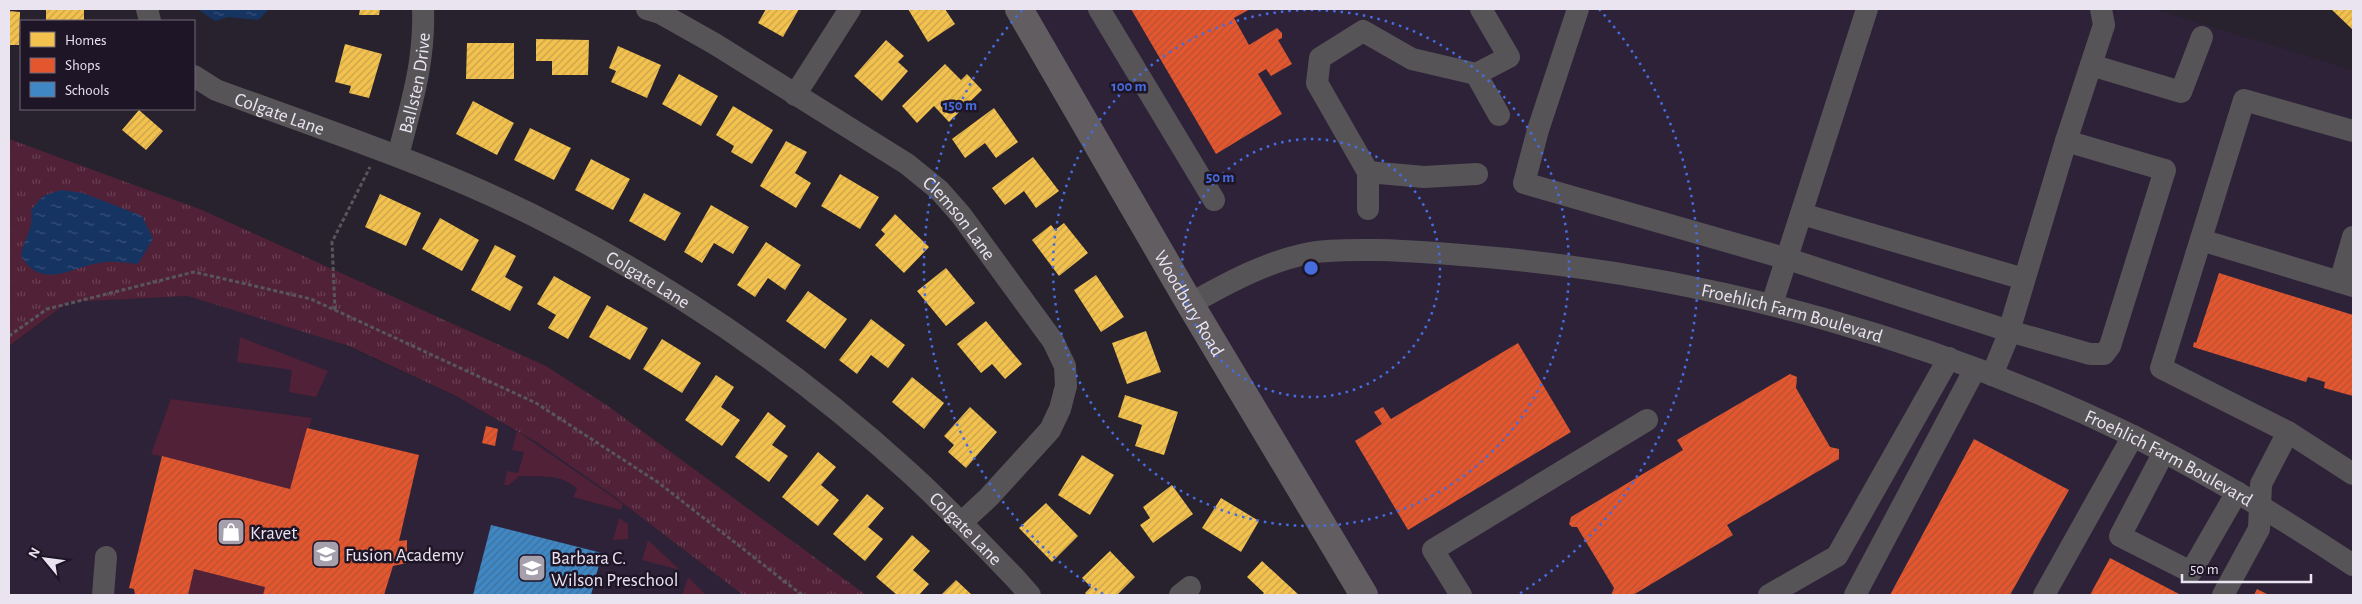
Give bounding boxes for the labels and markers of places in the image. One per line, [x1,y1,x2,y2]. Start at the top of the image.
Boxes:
centre of rings [1302,259,1320,277]
shop icon: Kravet [216,517,246,547]
place label: Kravet [250,524,297,543]
school or university icon: Fusion Academy [311,539,341,569]
place label: Fusion Academy [345,546,464,565]
place label: Barbara C. Wilson Preschool [551,549,678,590]
school or university icon: Barbara C. Wilson Preschool [517,553,547,583]

